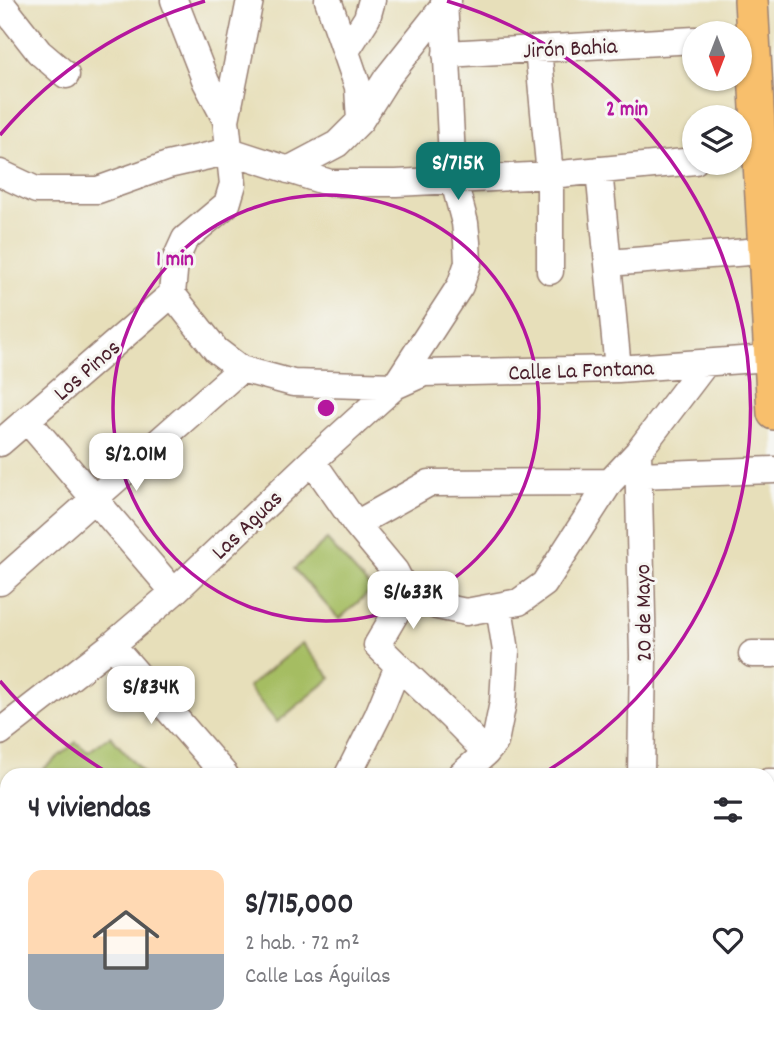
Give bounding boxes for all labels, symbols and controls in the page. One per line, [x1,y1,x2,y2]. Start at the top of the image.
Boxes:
north arrow [682,21,752,91]
map controls [682,21,752,175]
street label: Jirón Bahia [522,31,619,69]
text: 2 min [606,96,648,126]
button: layers [682,105,752,175]
pin: S/715K [401,142,515,202]
text: S/715K [432,148,484,181]
text: 1 min [156,246,194,276]
street label: Los Pinos [47,333,129,410]
street label: Calle La Fontana [508,353,656,392]
centre of rings [314,396,338,420]
pin: S/2.01M [71,434,201,493]
text: S/2.01M [105,439,167,472]
street label: Las Aguas [205,484,292,569]
street label: 20 de Mayo [628,564,663,662]
pin: S/633K [356,572,470,631]
text: S/633K [383,577,443,610]
pin: S/834K [94,666,208,726]
text: S/834K [123,672,179,705]
text: 4 viviendas [28,789,151,832]
icon: filters [709,791,747,829]
text: S/715,000 [245,885,353,928]
icon: home [84,898,168,982]
icon: heart [709,921,747,959]
text: 2 hab. · 72 m² [245,928,360,961]
text: Calle Las Águilas [245,961,391,994]

